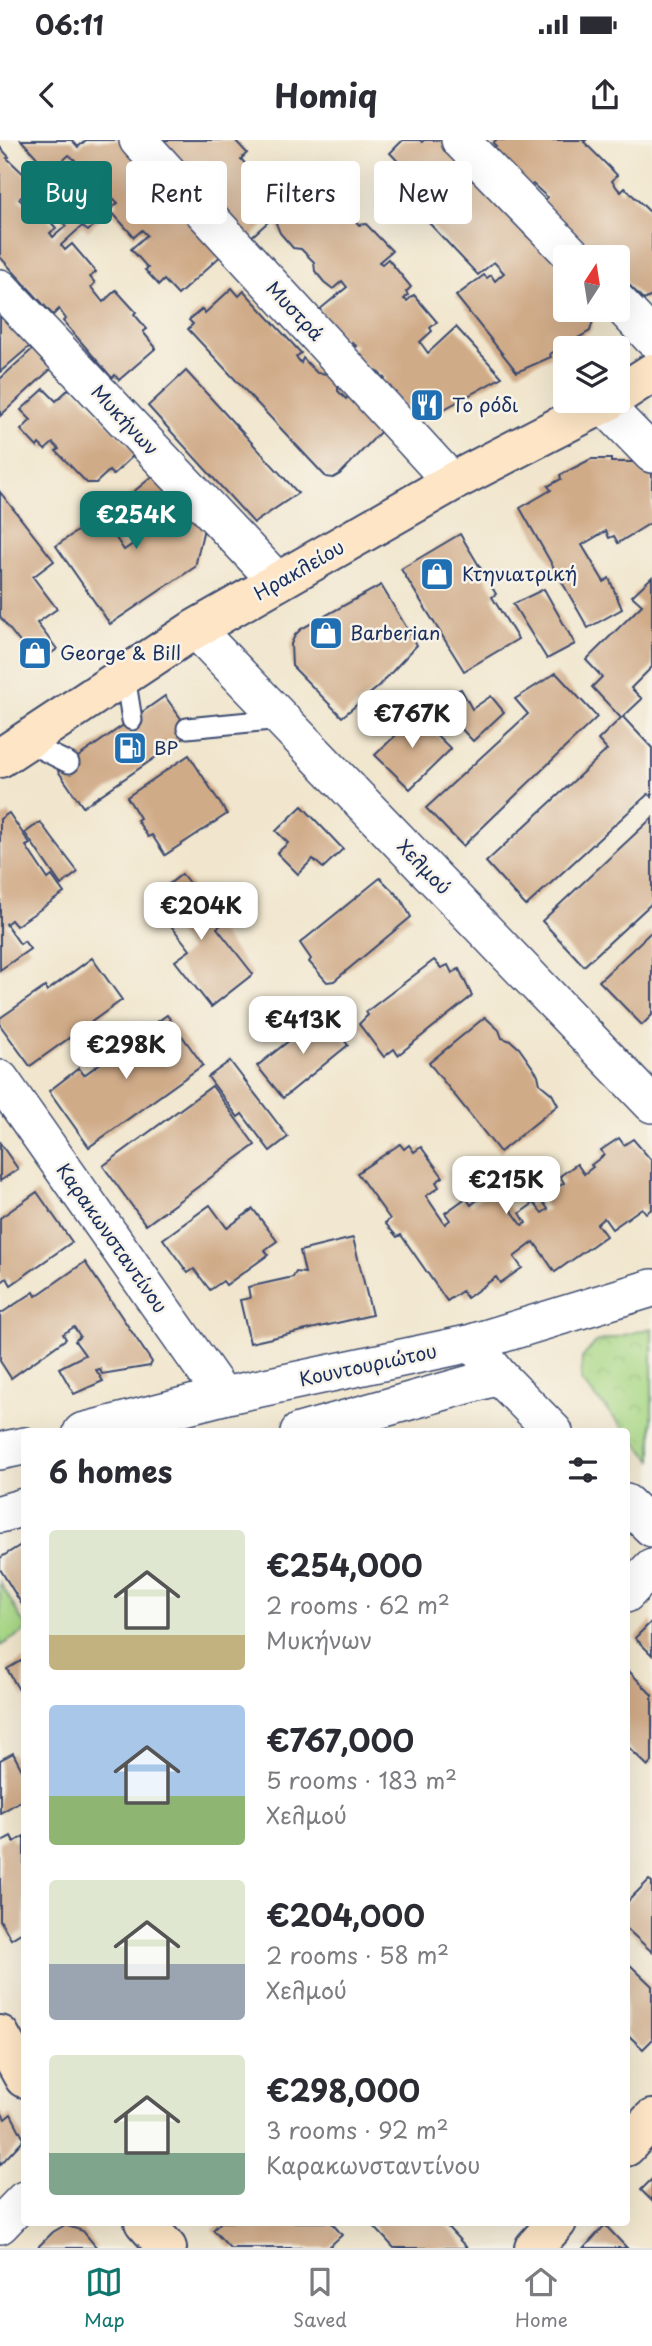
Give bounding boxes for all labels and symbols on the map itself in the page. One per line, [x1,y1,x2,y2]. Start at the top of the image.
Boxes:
north arrow [553,245,630,322]
street label: Μυστρά [261,274,331,347]
street label: Μυκήνων [86,378,166,461]
restaurant icon: Το ρόδι [408,386,446,424]
place label: Το ρόδι [452,390,519,418]
pin: €254K [87,492,185,551]
street label: Ηρακλείου [248,532,349,606]
shop icon: Κτηνιατρική [418,555,456,593]
place label: Κτηνιατρική [462,559,577,587]
shop icon: Barberian [307,614,345,652]
place label: Barberian [350,618,440,646]
shop icon: George & Bill [16,634,54,672]
place label: George & Bill [60,638,181,666]
pin: €767K [363,690,461,750]
fuel station icon: BP [111,729,149,767]
place label: BP [154,733,178,761]
street label: Χελμού [391,833,458,900]
pin: €204K [152,882,250,942]
pin: €413K [254,996,352,1056]
pin: €298K [77,1021,175,1081]
pin: €215K [457,1156,555,1216]
street label: Καρακωνσταντίνου [51,1157,175,1318]
street label: Κουντουριώτου [296,1336,439,1392]

